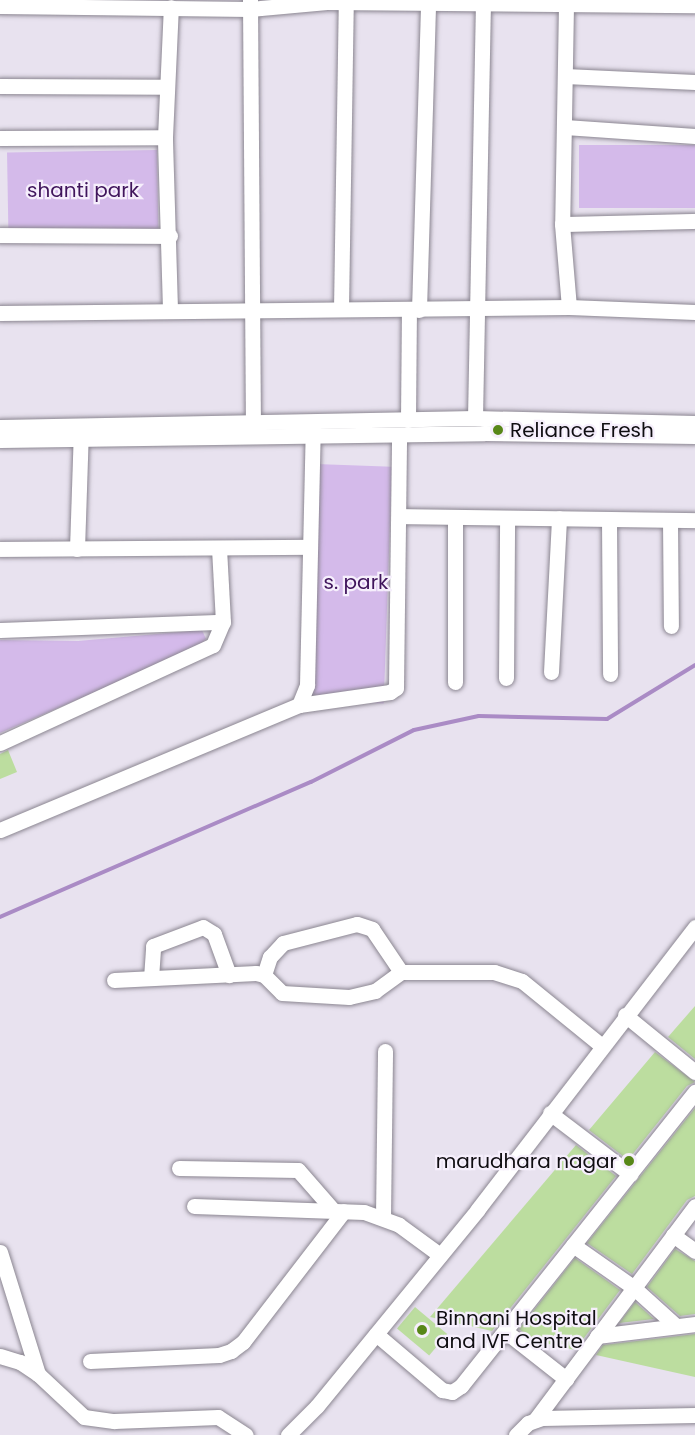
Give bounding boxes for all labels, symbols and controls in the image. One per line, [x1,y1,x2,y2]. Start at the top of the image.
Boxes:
park label: shanti park [27,178,139,202]
place label: Reliance Fresh [510,418,654,442]
marker: Reliance Fresh [491,423,505,437]
park label: s. park [324,570,388,594]
place label: marudhara nagar [436,1149,617,1173]
marker: marudhara nagar [622,1154,636,1168]
place label: Binnani Hospital and IVF Centre [436,1306,597,1353]
marker: Binnani Hospital and IVF Centre [413,1321,431,1339]

